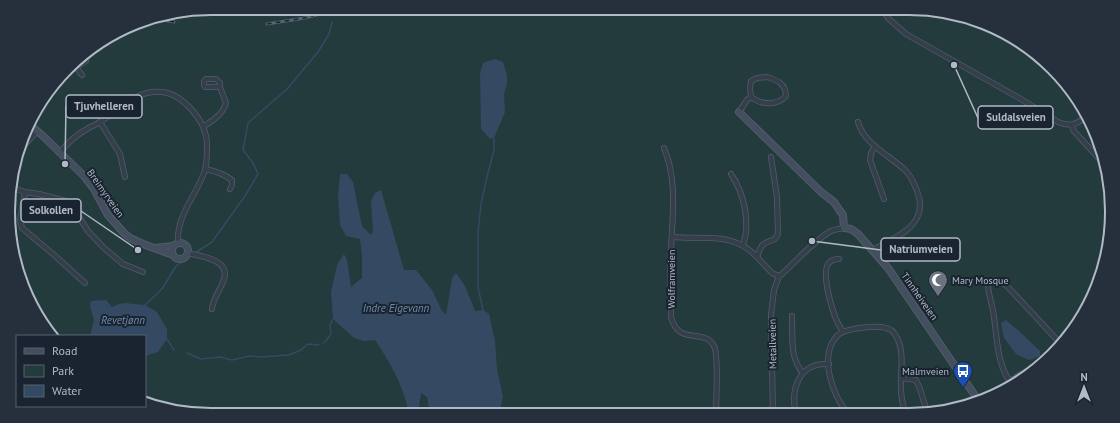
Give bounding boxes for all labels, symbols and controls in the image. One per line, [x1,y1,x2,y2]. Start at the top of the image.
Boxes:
callout: Tjuvhelleren [66,95,142,118]
text: Tjuvhelleren [74,99,134,113]
callout: Suldalsveien [978,106,1053,129]
text: Suldalsveien [986,110,1046,124]
street label: Breimyrveien [84,167,127,220]
callout: Solkollen [21,199,81,222]
text: Solkollen [29,203,73,217]
callout: Natriumveien [881,238,960,261]
text: Natriumveien [889,242,953,256]
street label: Wolframveien [665,250,678,308]
mosque icon: Mary Mosque [927,269,949,297]
street label: Tinnheiveien [898,270,941,323]
place label: Mary Mosque [952,274,1009,287]
water label: Indre Eigevann [363,301,430,315]
water label: Revetjønn [101,313,145,327]
street label: Metallveien [766,319,779,369]
legend [16,335,146,407]
text: Road [52,343,77,358]
bus stop icon: Malmveien [952,360,974,388]
text: Park [52,363,74,378]
place label: Malmveien [902,365,949,378]
north arrow [1064,367,1104,407]
text: N [1080,370,1088,384]
text: Water [52,383,82,398]

